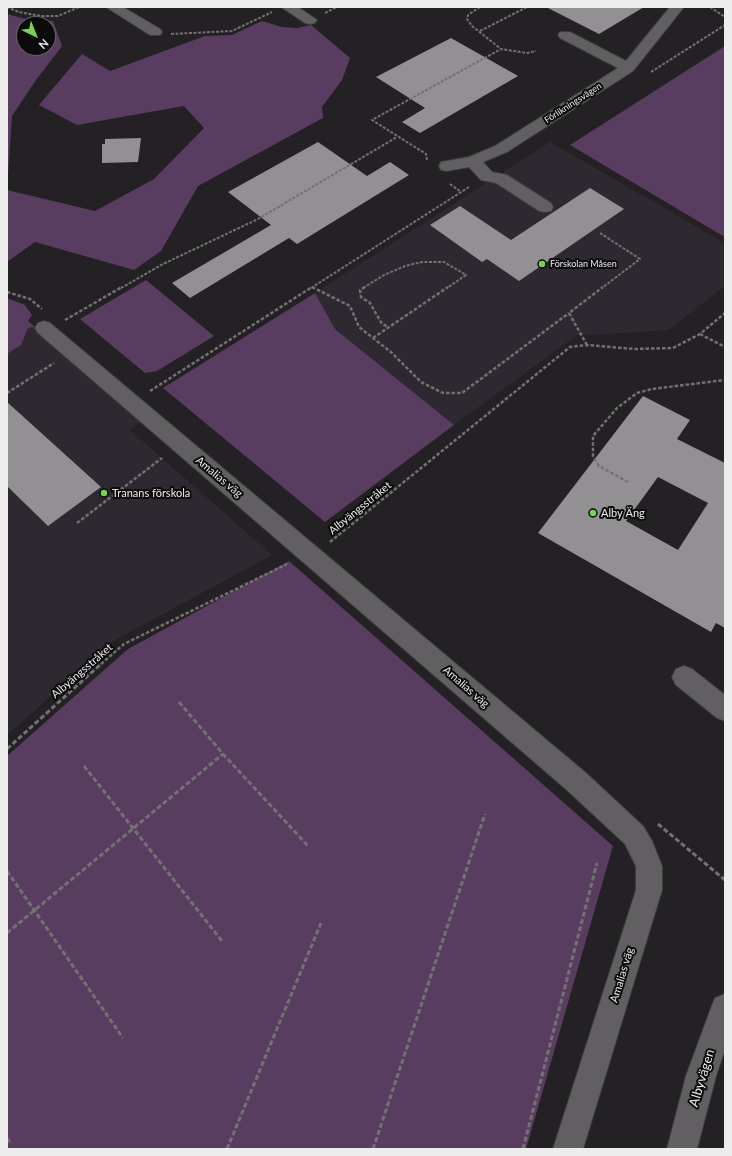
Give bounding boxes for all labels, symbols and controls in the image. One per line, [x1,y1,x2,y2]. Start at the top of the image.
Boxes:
north arrow [16,16,56,56]
text: N [36,37,51,52]
street label: Förlikningsvägen [542,80,604,126]
marker: Förskolan Måsen [537,259,547,269]
place label: Förskolan Måsen [550,259,617,269]
street label: Amalias väg [193,454,245,500]
street label: Albyängsstråket [326,479,394,537]
place label: Tranans förskola [112,486,190,500]
marker: Tranans förskola [99,488,109,498]
place label: Alby Äng [601,506,645,520]
marker: Alby Äng [588,508,598,518]
street label: Albyängsstråket [49,641,115,701]
street label: Amalias väg [440,663,492,711]
street label: Amalias väg [607,946,637,1004]
street label: Albyvägen [686,1047,718,1109]

